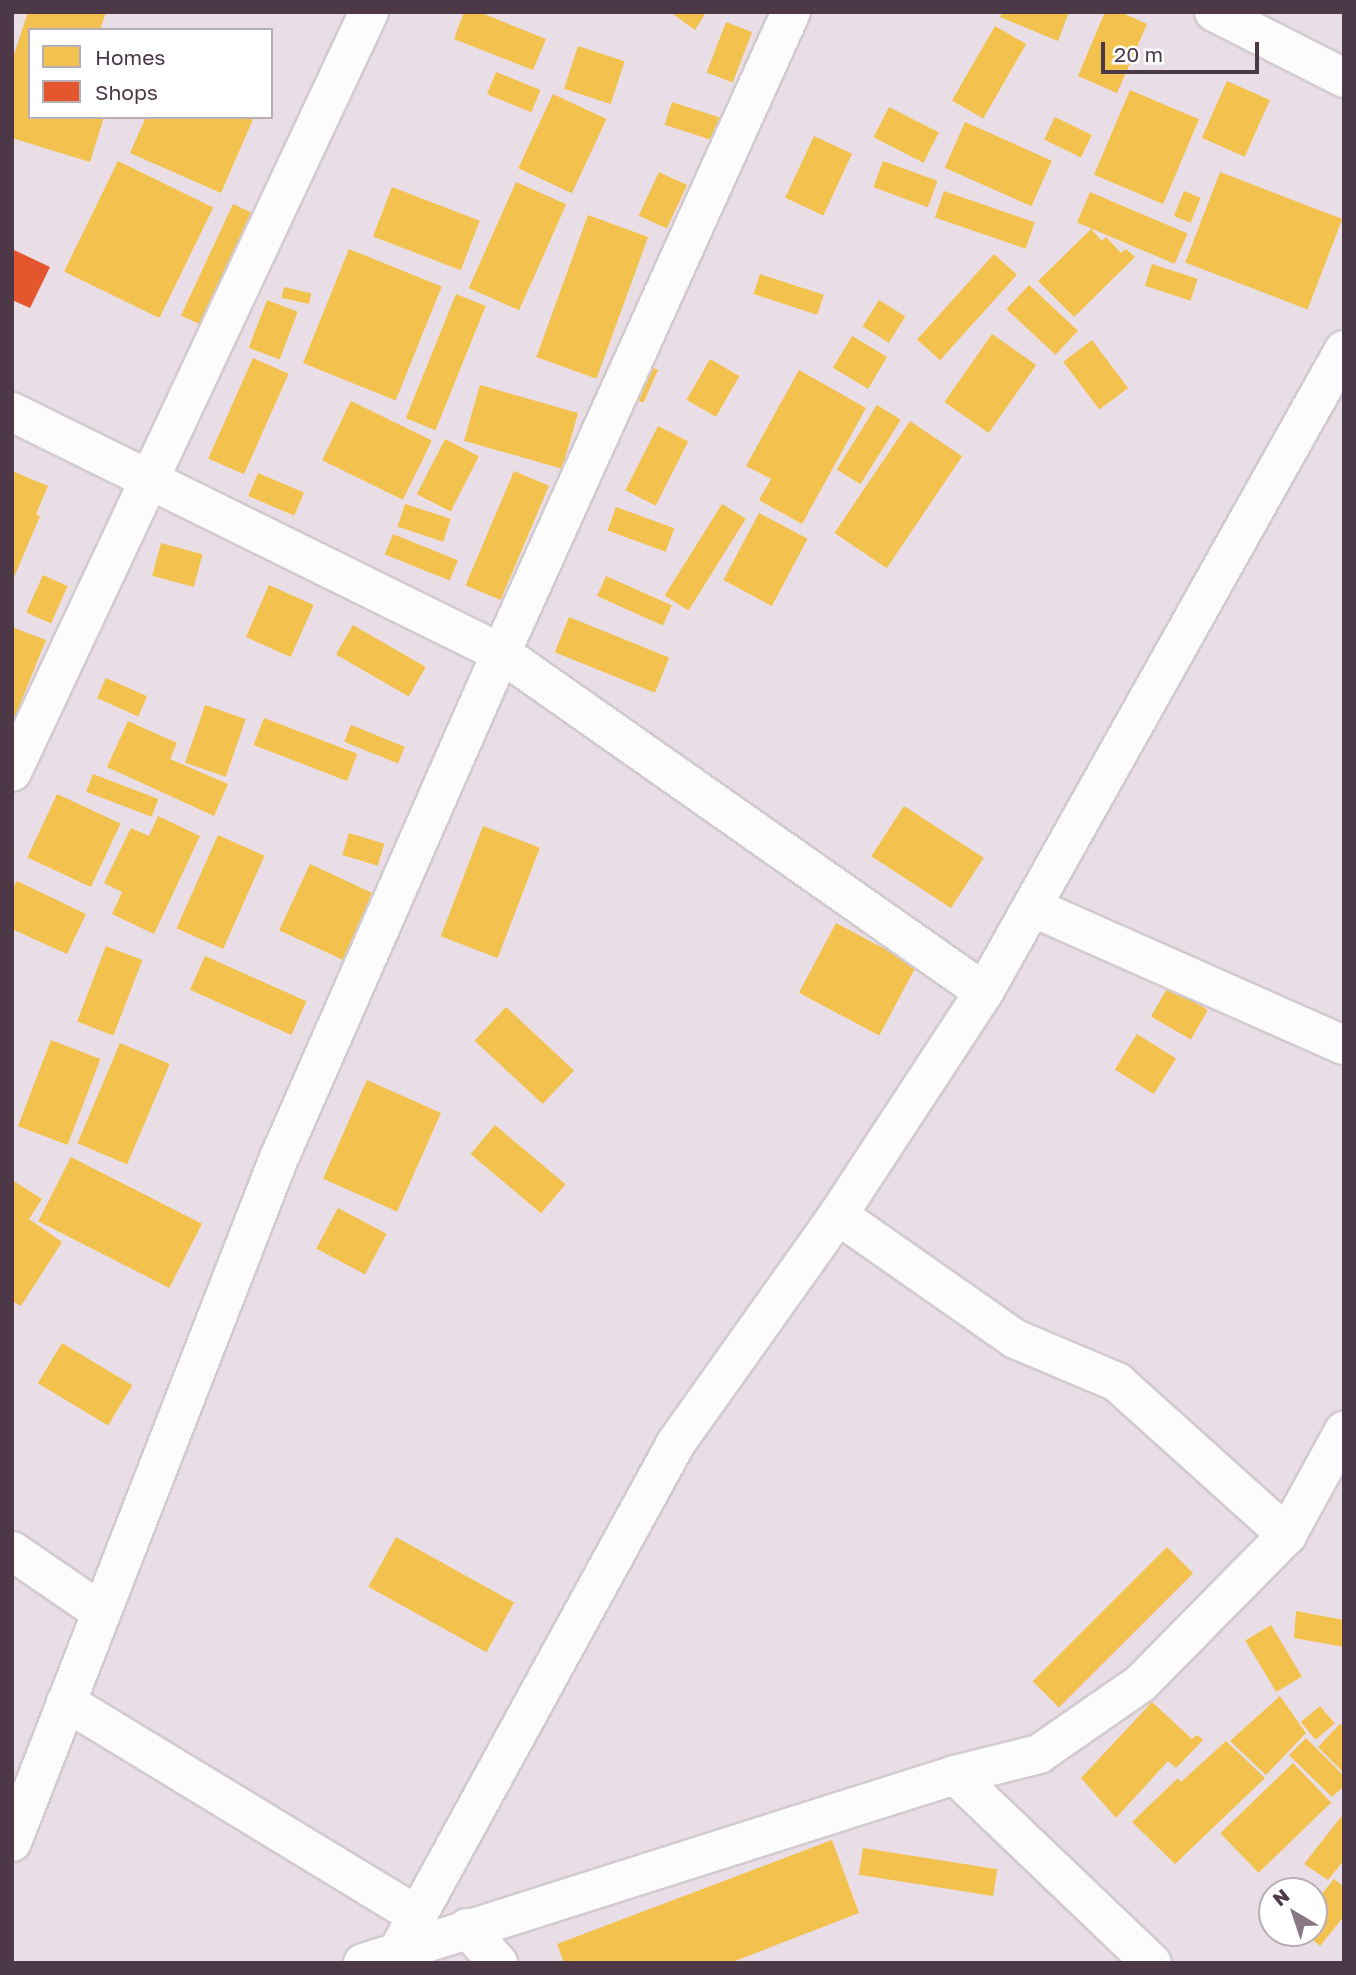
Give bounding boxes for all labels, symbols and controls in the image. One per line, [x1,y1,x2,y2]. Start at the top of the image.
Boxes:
legend [28,28,273,119]
scale bar [1104,28,1262,72]
text: 20 m [1114,41,1163,67]
text: Homes [95,44,165,70]
text: Shops [95,79,158,105]
north arrow [1258,1877,1328,1947]
text: N [1268,1883,1294,1910]

